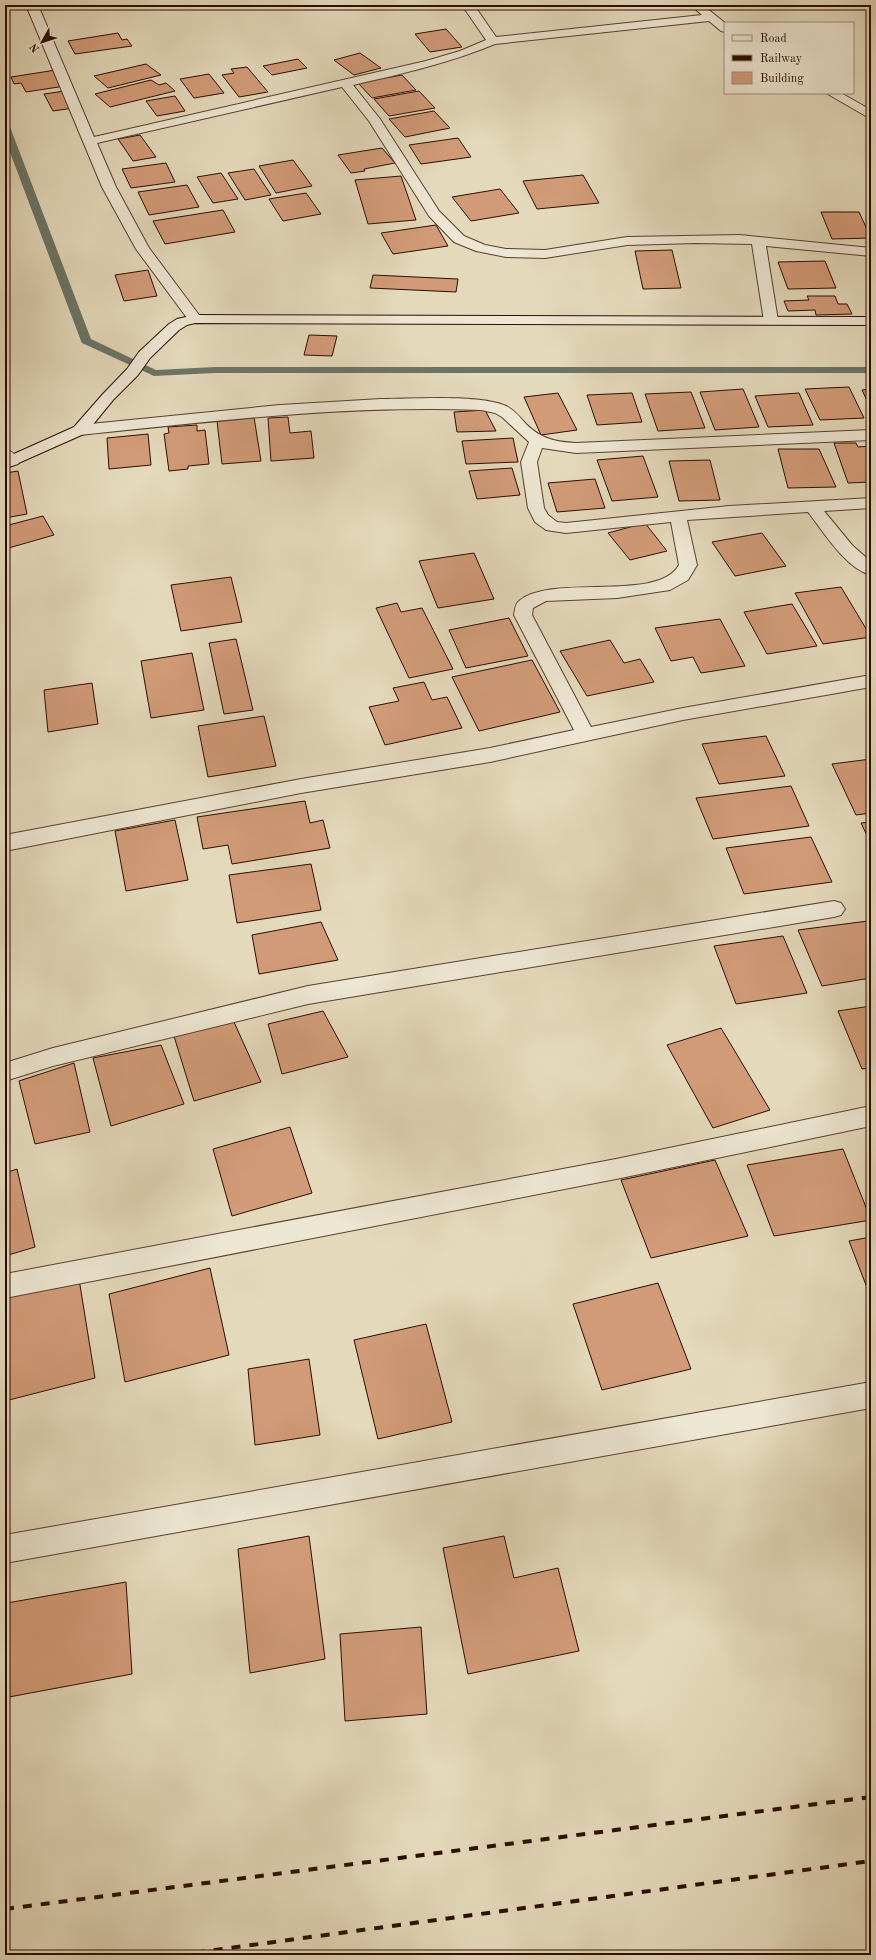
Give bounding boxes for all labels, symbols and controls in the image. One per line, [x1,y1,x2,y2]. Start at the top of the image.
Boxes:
north arrow [22,22,62,62]
legend [724,22,854,94]
text: Road [760,33,787,45]
text: N [28,40,42,54]
text: Railway [760,53,803,65]
text: Building [760,73,804,85]

